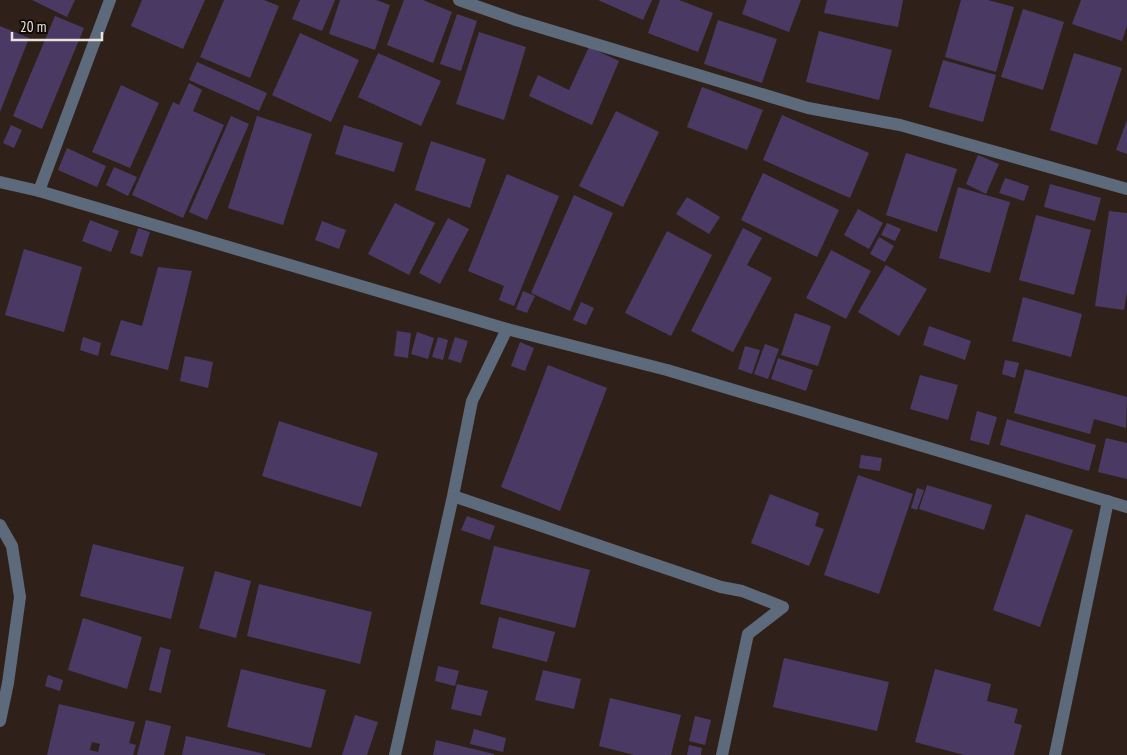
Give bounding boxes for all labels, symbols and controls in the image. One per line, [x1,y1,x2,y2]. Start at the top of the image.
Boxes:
scale bar [12,10,102,42]
text: 20 m [20,17,46,36]

